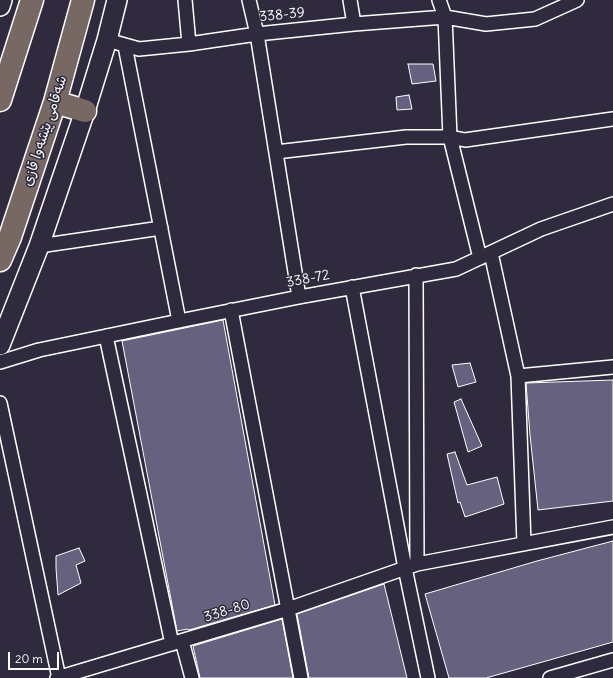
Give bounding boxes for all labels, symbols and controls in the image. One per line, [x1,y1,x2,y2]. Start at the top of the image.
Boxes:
street label: 338-39 [258,4,306,26]
street label: شەقامی پێشەوا قازی [19,74,71,188]
street label: 338-72 [285,267,331,291]
street label: 338-80 [202,596,252,626]
scale bar [10,644,61,670]
text: 20 m [15,651,43,666]

